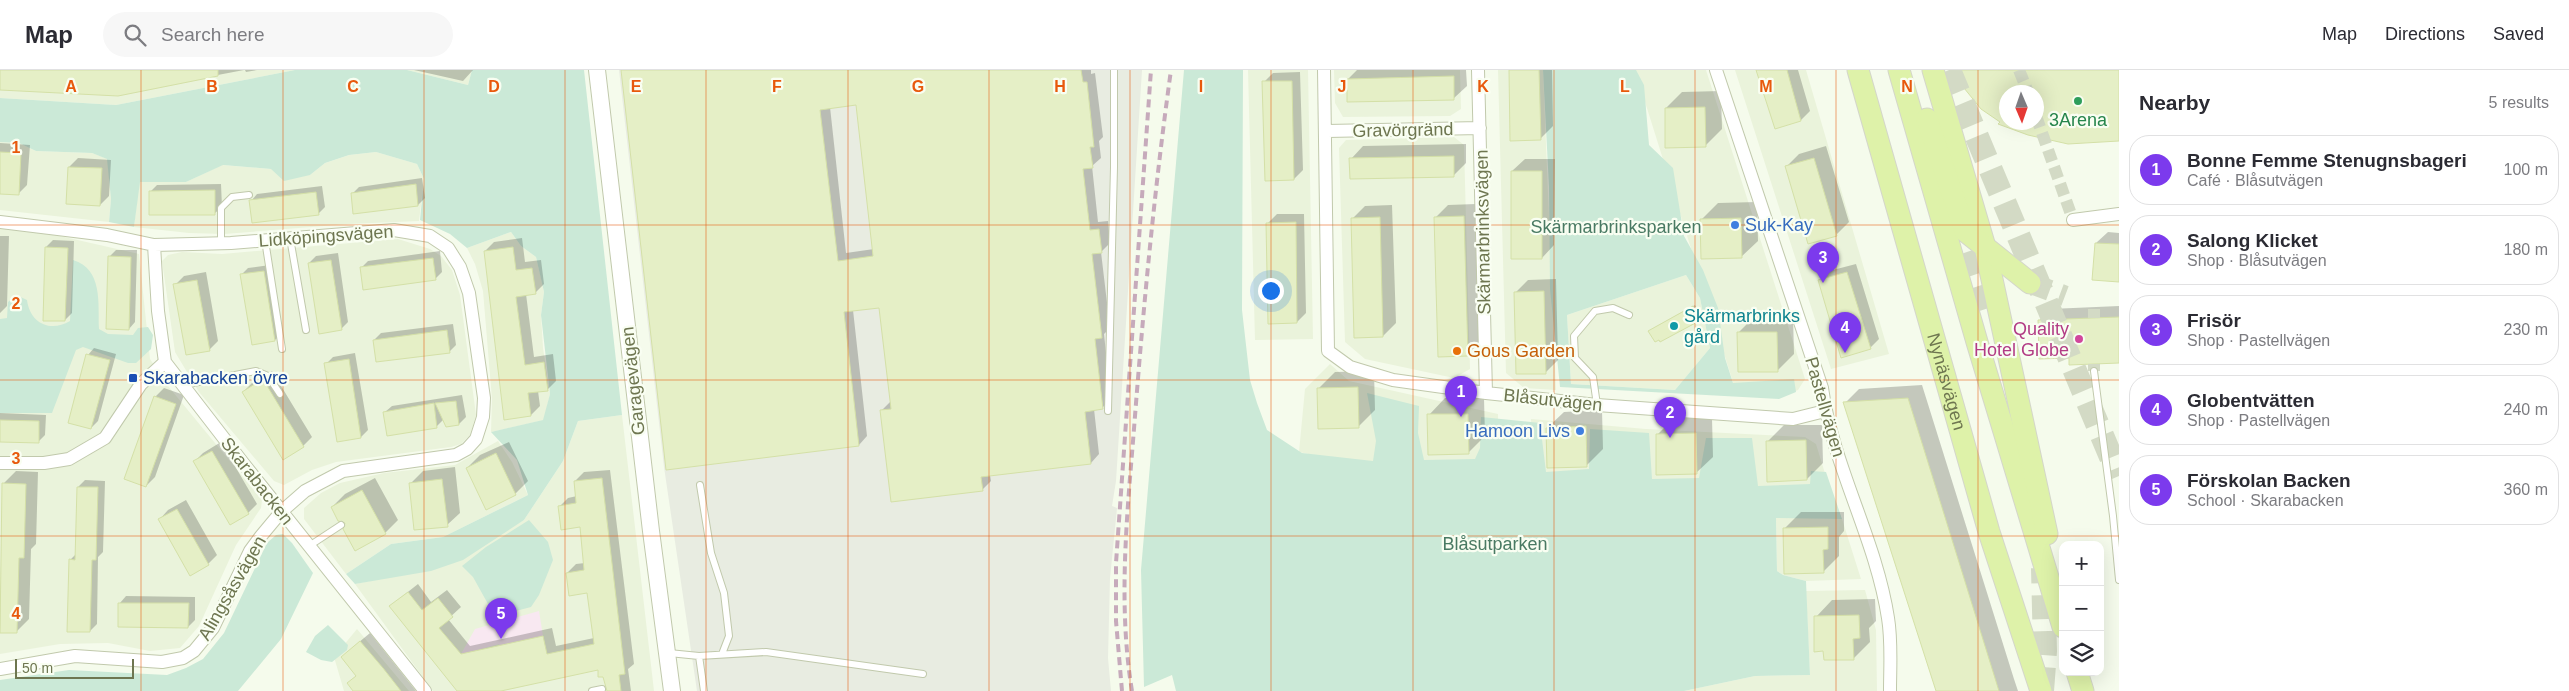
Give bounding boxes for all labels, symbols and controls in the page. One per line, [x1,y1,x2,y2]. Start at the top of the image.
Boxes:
search box [103,12,453,57]
text: Map [25,21,73,48]
icon: search [121,21,149,49]
text: Search here [161,24,265,45]
text: Map [2322,24,2357,44]
text: Directions [2385,24,2465,44]
text: Saved [2493,24,2544,44]
text: A [65,78,77,95]
text: B [206,78,218,95]
text: C [347,78,359,95]
text: D [488,78,500,95]
text: E [631,78,642,95]
text: F [772,78,782,95]
text: G [912,78,924,95]
text: H [1054,78,1066,95]
text: I [1199,78,1203,95]
text: J [1338,78,1346,95]
text: K [1477,78,1489,95]
text: L [1620,78,1630,95]
text: M [1759,78,1773,95]
text: N [1901,78,1913,95]
north arrow [1999,85,2044,130]
text: Nearby [2139,91,2210,114]
text: 5 results [2489,94,2549,111]
marker: 3Arena [2072,95,2084,107]
place label: 3Arena [2049,110,2108,130]
street label: Gravörgränd [1352,119,1454,141]
text: 1 [12,139,21,156]
street label: Skärmarbrinksvägen [1472,149,1494,315]
text: Bonne Femme Stenugnsbageri [2187,150,2467,171]
text: 1 [2152,161,2160,178]
text: 100 m [2504,161,2548,178]
text: Café · Blåsutvägen [2187,172,2323,189]
place label: Suk-Kay [1745,215,1813,235]
park label: Skärmarbrinksparken [1530,217,1702,237]
marker: Suk-Kay [1729,219,1741,231]
street label: Lidköpingsvägen [258,221,394,251]
text: Salong Klicket [2187,230,2318,251]
text: 2 [2152,241,2160,258]
text: 180 m [2504,241,2548,258]
pin: 3 [1807,242,1839,283]
text: Shop · Blåsutvägen [2187,252,2327,269]
your location [1258,278,1284,304]
text: 2 [12,295,21,312]
place label: Skärmarbrinks gård [1684,306,1800,347]
text: Frisör [2187,310,2241,331]
pin: 4 [1829,312,1861,353]
place label: Quality Hotel Globe [1974,319,2069,360]
marker: Skärmarbrinks gård [1668,320,1680,332]
text: 3 [2152,321,2160,338]
text: 230 m [2504,321,2548,338]
street label: Garagevägen [617,326,649,436]
street label: Nynäsvägen [1923,331,1970,433]
text: Shop · Pastellvägen [2187,332,2330,349]
marker: Quality Hotel Globe [2073,333,2085,345]
place label: Gous Garden [1467,341,1575,361]
marker: Gous Garden [1451,345,1463,357]
street label: Pastellvägen [1801,355,1849,459]
place label: Skarabacken övre [143,368,288,388]
marker: Skarabacken övre [127,372,139,384]
pin: 1 [1445,376,1477,417]
street label: Blåsutvägen [1503,385,1603,415]
text: Globentvätten [2187,390,2315,411]
pin: 2 [1654,397,1686,438]
text: 4 [2152,401,2160,418]
text: 240 m [2504,401,2548,418]
text: Shop · Pastellvägen [2187,412,2330,429]
place label: Hamoon Livs [1465,421,1570,441]
marker: Hamoon Livs [1574,425,1586,437]
street label: Skarabacken [217,433,297,529]
text: 3 [12,450,21,467]
text: Förskolan Backen [2187,470,2351,491]
text: 5 [2152,481,2160,498]
text: 360 m [2504,481,2548,498]
text: School · Skarabacken [2187,492,2344,509]
street label: Alingsåsvägen [194,532,270,644]
park label: Blåsutparken [1442,534,1548,554]
map controls [2059,541,2104,676]
button: + [2059,541,2104,586]
button: − [2059,586,2104,631]
pin: 5 [485,598,517,639]
text: 4 [12,605,21,622]
button: layers [2059,631,2104,676]
scale bar [15,656,134,679]
text: 50 m [22,660,53,676]

